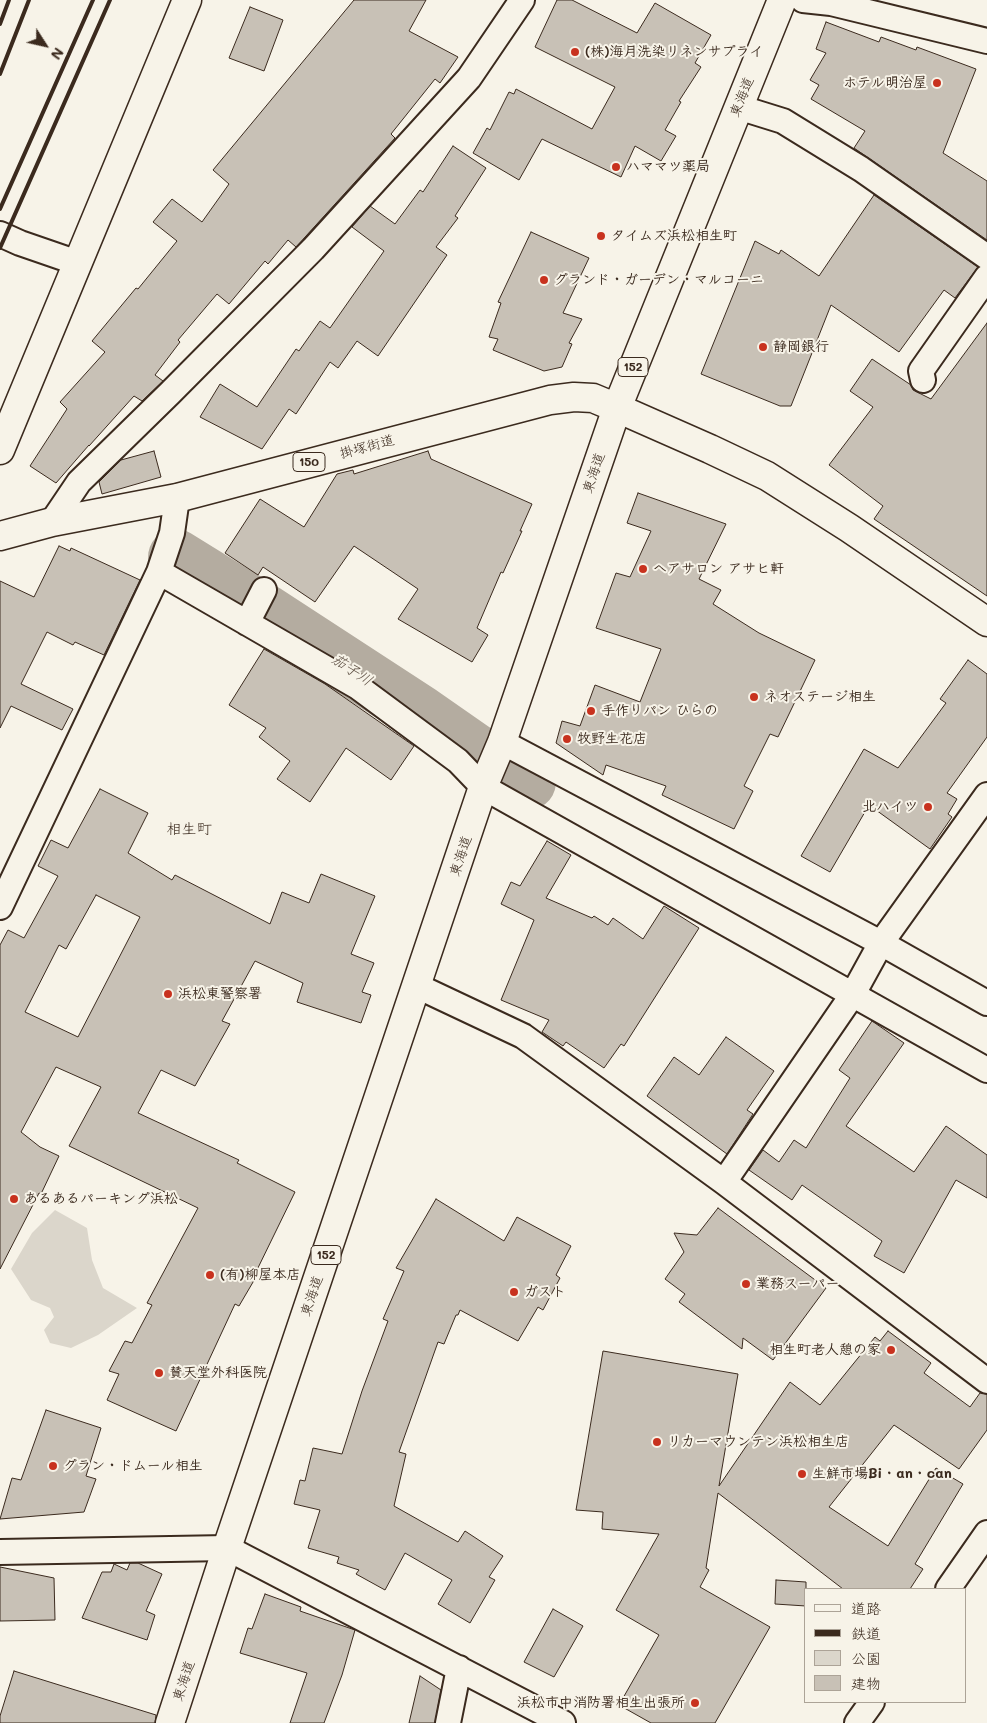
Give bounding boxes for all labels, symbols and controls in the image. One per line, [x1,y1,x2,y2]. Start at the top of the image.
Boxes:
north arrow [20,20,70,70]
text: N [47,44,69,64]
place label: (株)海月洗染リネンサプライ [585,44,764,60]
marker: (株)海月洗染リネンサプライ [569,46,581,58]
street label: 東海道 [726,74,758,120]
place label: ホテル明治屋 [843,75,927,91]
marker: ホテル明治屋 [931,77,943,89]
place label: ハママツ薬局 [626,159,710,175]
marker: ハママツ薬局 [610,161,622,173]
place label: タイムズ浜松相生町 [611,228,737,244]
marker: タイムズ浜松相生町 [595,230,607,242]
place label: グランド・ガーデン・マルコーニ [554,272,764,288]
marker: グランド・ガーデン・マルコーニ [538,274,550,286]
place label: 静岡銀行 [773,339,829,355]
marker: 静岡銀行 [757,341,769,353]
road number: 152 [618,358,648,377]
street label: 掛塚街道 [338,432,396,462]
street label: 東海道 [579,450,609,496]
road number: 150 [293,452,325,472]
place label: ヘアサロン アサヒ軒 [653,561,784,577]
marker: ヘアサロン アサヒ軒 [637,563,649,575]
water label: 茄子川 [328,650,376,690]
place label: ネオステージ相生 [764,689,876,705]
marker: ネオステージ相生 [748,691,760,703]
place label: 手作りパン ひらの [601,703,718,719]
marker: 手作りパン ひらの [585,705,597,717]
place label: 牧野生花店 [577,731,647,747]
marker: 牧野生花店 [561,733,573,745]
place label: 北ハイツ [862,799,918,815]
marker: 北ハイツ [922,801,934,813]
district label: 相生町 [167,820,211,838]
street label: 東海道 [447,833,475,879]
place label: 浜松東警察署 [178,986,262,1002]
marker: 浜松東警察署 [162,988,174,1000]
place label: あるあるパーキング浜松 [24,1191,178,1207]
marker: あるあるパーキング浜松 [8,1193,20,1205]
road number: 152 [311,1246,341,1264]
place label: (有)柳屋本店 [220,1267,301,1283]
marker: (有)柳屋本店 [204,1269,216,1281]
street label: 東海道 [297,1273,327,1319]
place label: 業務スーパー [756,1276,839,1292]
marker: 業務スーパー [740,1278,752,1290]
place label: ガスト [524,1284,566,1300]
marker: ガスト [508,1286,520,1298]
place label: 相生町老人憩の家 [769,1342,881,1358]
marker: 相生町老人憩の家 [885,1344,897,1356]
place label: 賛天堂外科医院 [169,1365,267,1381]
marker: 賛天堂外科医院 [153,1367,165,1379]
place label: リカーマウンテン浜松相生店 [667,1434,849,1450]
marker: リカーマウンテン浜松相生店 [651,1436,663,1448]
place label: グラン・ドムール相生 [63,1458,203,1474]
marker: グラン・ドムール相生 [47,1460,59,1472]
place label: 生鮮市場Bi・an・can [812,1466,952,1482]
marker: 生鮮市場Bi・an・can [796,1468,808,1480]
legend [804,1588,967,1703]
text: 道路 [851,1598,881,1618]
text: 鉄道 [851,1623,881,1643]
text: 公園 [851,1648,881,1668]
street label: 東海道 [170,1658,198,1704]
text: 建物 [851,1673,881,1693]
place label: 浜松市中消防署相生出張所 [517,1695,685,1711]
marker: 浜松市中消防署相生出張所 [689,1697,701,1709]

